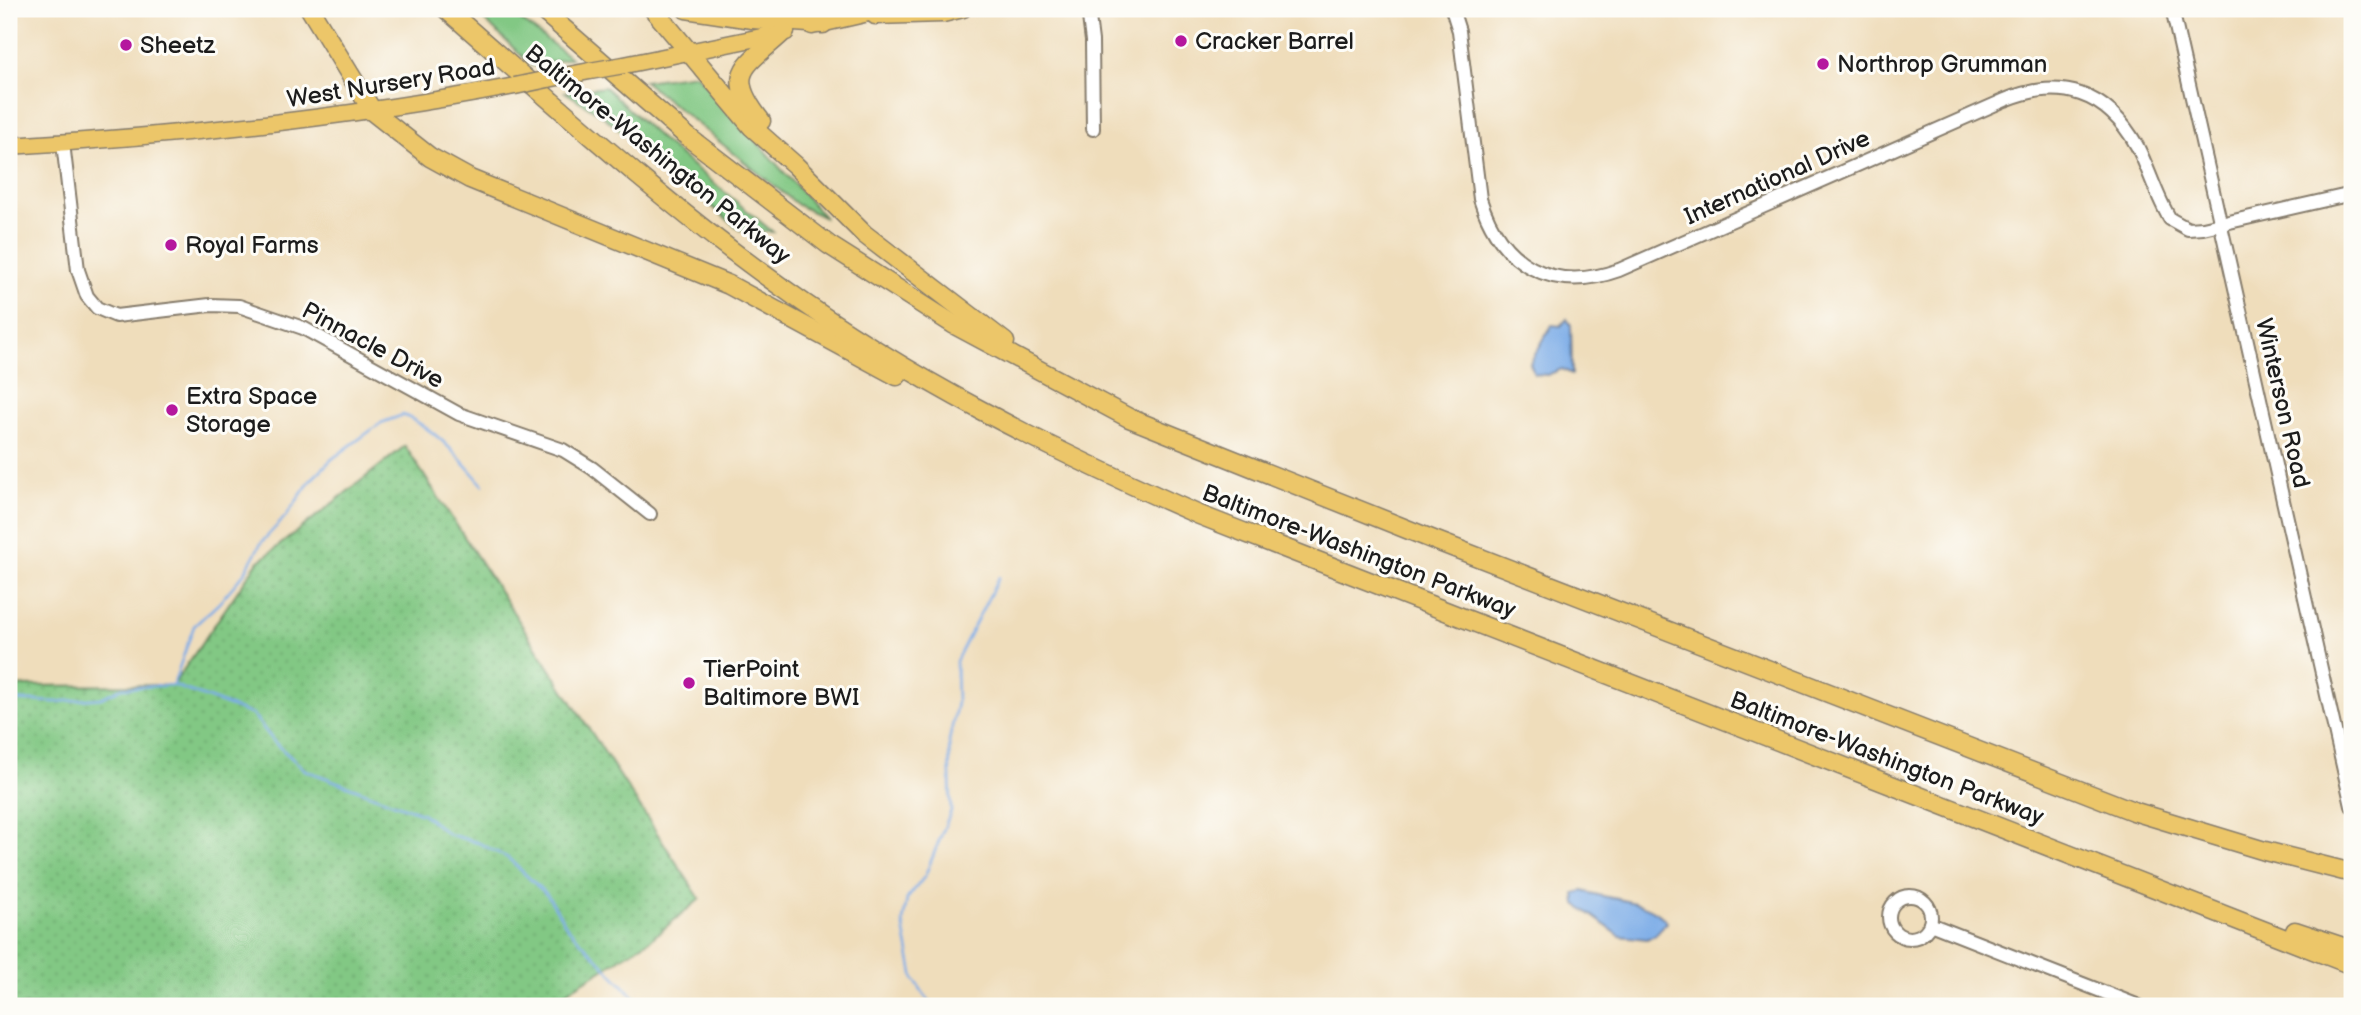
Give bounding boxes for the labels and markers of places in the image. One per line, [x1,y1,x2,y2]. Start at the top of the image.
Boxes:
place label: Cracker Barrel [1195,27,1354,56]
place label: Sheetz [140,31,216,60]
marker: Cracker Barrel [1173,33,1189,49]
marker: Sheetz [118,37,134,53]
place label: Northrop Grumman [1837,50,2047,79]
marker: Northrop Grumman [1815,56,1831,72]
place label: Royal Farms [185,231,319,260]
marker: Royal Farms [163,237,179,253]
place label: Extra Space Storage [186,382,317,439]
marker: Extra Space Storage [164,402,180,418]
place label: TierPoint Baltimore BWI [703,655,859,712]
marker: TierPoint Baltimore BWI [681,675,697,691]

